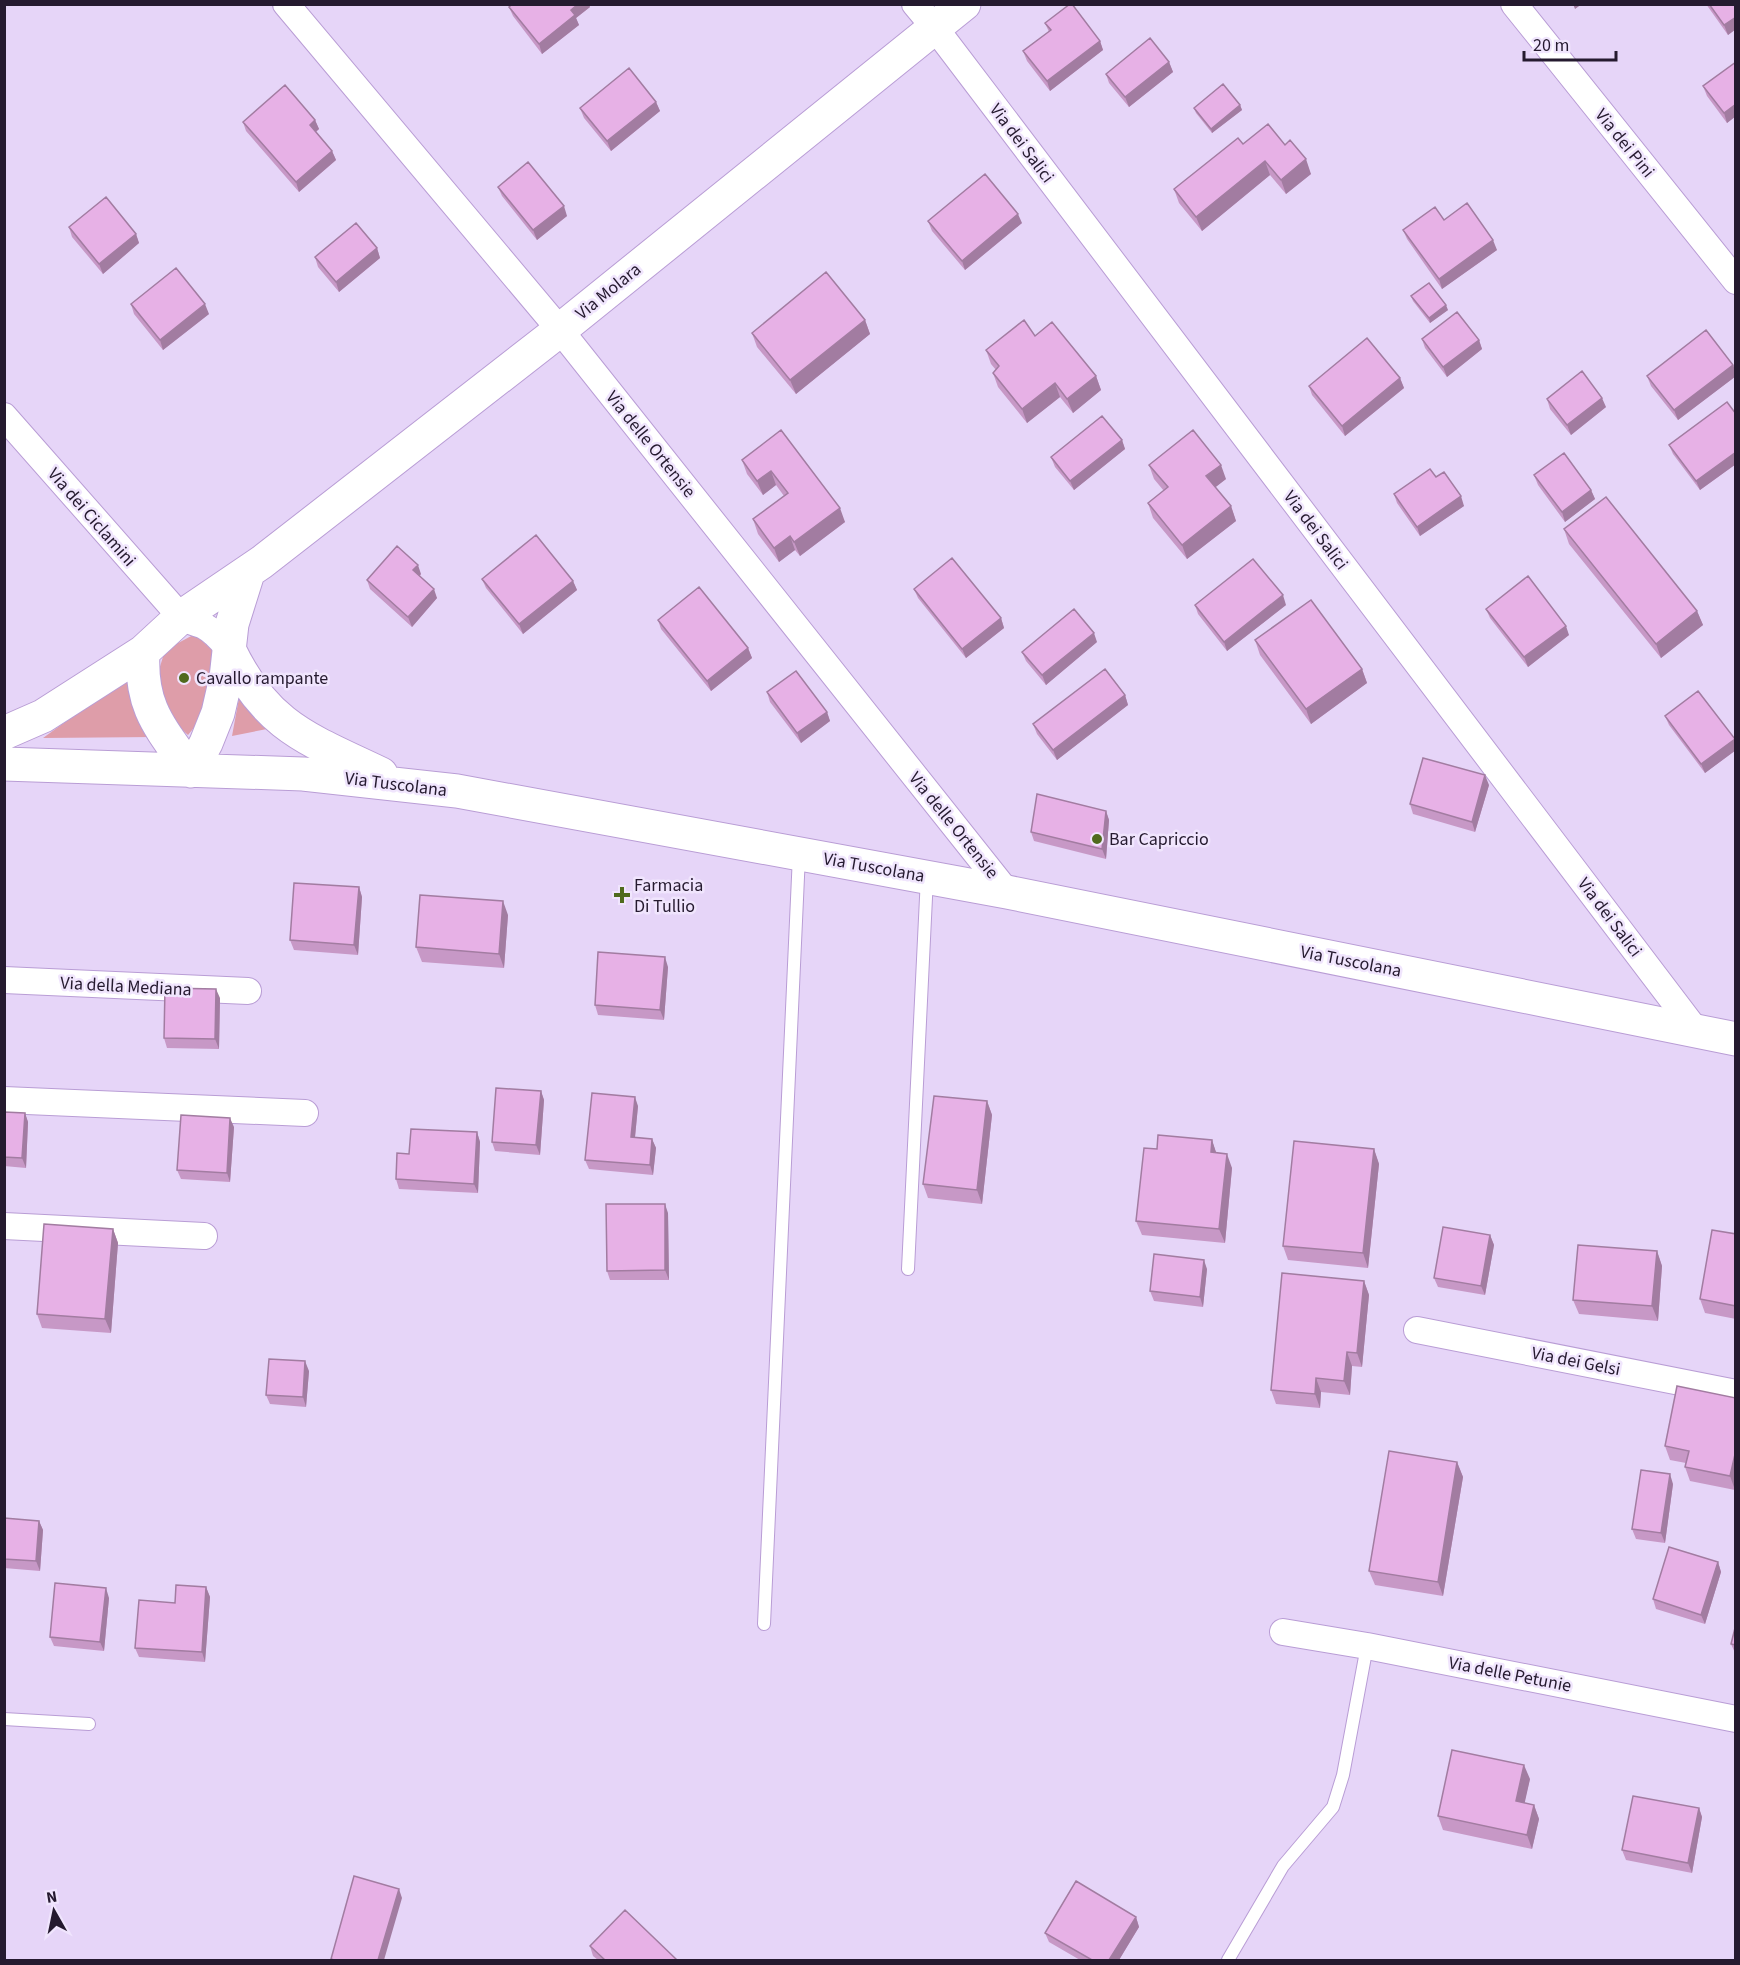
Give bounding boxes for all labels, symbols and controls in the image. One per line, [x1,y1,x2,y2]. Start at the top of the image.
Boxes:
scale bar [1524,24,1616,62]
text: 20 m [1533,33,1569,58]
street label: Via dei Salici [983,98,1060,188]
street label: Via dei Pini [1589,104,1660,183]
street label: Via Molara [570,257,646,326]
street label: Via delle Ortensie [600,386,701,503]
street label: Via dei Ciclamini [42,463,142,572]
street label: Via dei Salici [1277,485,1354,575]
place label: Cavallo rampante [196,666,328,691]
marker: Cavallo rampante [177,671,191,685]
street label: Via Tuscolana [343,766,448,803]
street label: Via delle Ortensie [903,767,1004,884]
place label: Bar Capriccio [1109,827,1209,852]
marker: Bar Capriccio [1090,832,1104,846]
street label: Via Tuscolana [821,846,927,889]
street label: Via dei Salici [1571,872,1648,962]
place label: Farmacia Di Tullio [634,873,703,919]
marker: Farmacia Di Tullio [615,888,629,902]
street label: Via Tuscolana [1298,939,1404,984]
street label: Via della Mediana [60,971,192,1002]
street label: Via dei Gelsi [1529,1341,1622,1382]
street label: Via delle Petunie [1446,1650,1574,1699]
north arrow [24,1881,84,1941]
text: N [45,1885,59,1909]

